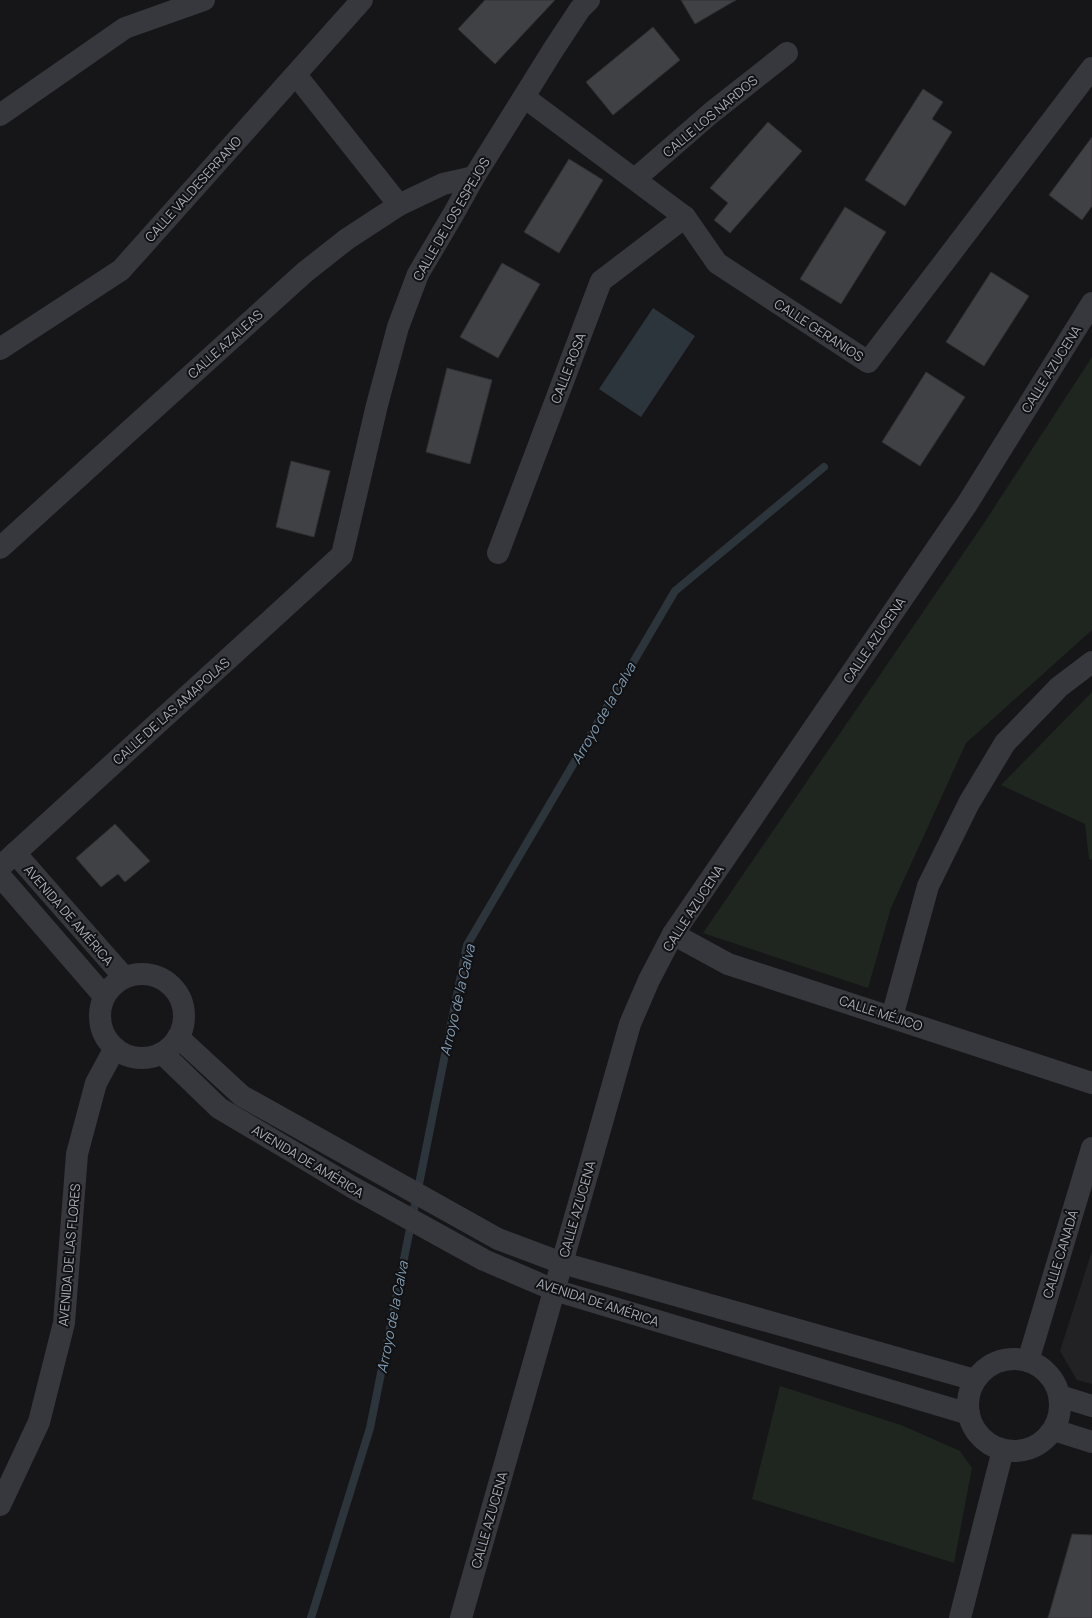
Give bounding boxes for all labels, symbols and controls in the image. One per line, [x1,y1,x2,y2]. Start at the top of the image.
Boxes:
street label: CALLE LOS NARDOS [659,71,761,161]
street label: CALLE VALDESERRANO [141,132,246,246]
street label: CALLE DE LOS ESPEJOS [408,154,494,284]
street label: CALLE GERANIOS [771,294,867,366]
street label: CALLE AZALEAS [184,306,266,382]
street label: CALLE AZUCENA [1017,322,1085,416]
street label: CALLE ROSA [546,330,590,406]
street label: CALLE AZUCENA [839,594,909,686]
street label: CALLE DE LAS AMAPOLAS [109,654,233,768]
water label: Arroyo de la Calva [566,658,640,767]
street label: AVENIDA DE AMÉRICA [20,861,118,969]
street label: CALLE AZUCENA [658,861,728,955]
water label: Arroyo de la Calva [435,941,479,1058]
street label: CALLE MÉJICO [837,991,926,1035]
street label: AVENIDA DE AMÉRICA [249,1120,367,1202]
street label: CALLE AZUCENA [555,1159,599,1259]
street label: AVENIDA DE LAS FLORES [54,1183,84,1327]
street label: CALLE CANADÁ [1038,1208,1082,1300]
water label: Arroyo de la Calva [372,1258,412,1375]
street label: AVENIDA DE AMÉRICA [535,1274,661,1330]
street label: CALLE AZUCENA [467,1470,511,1570]

